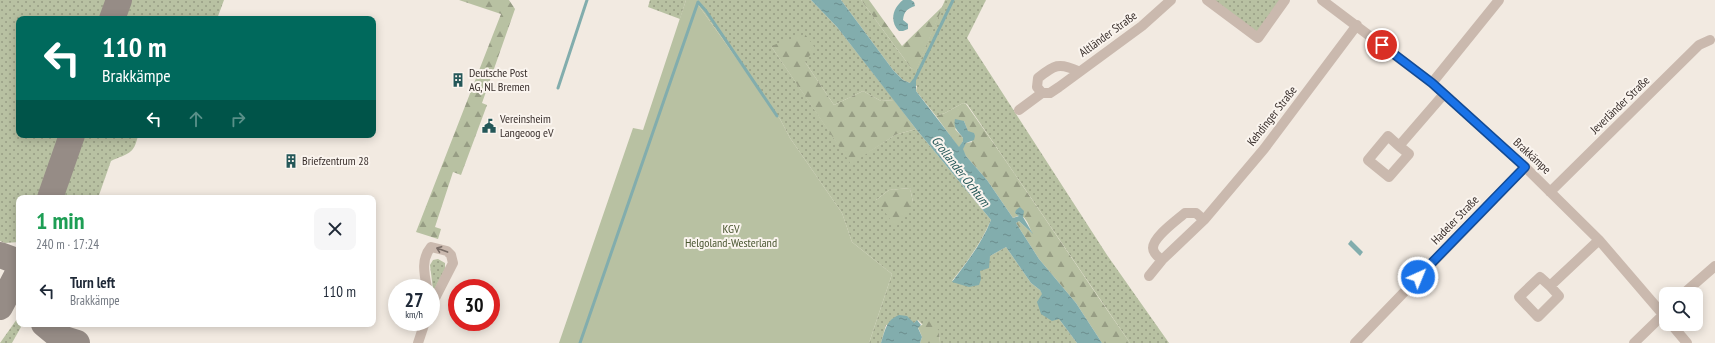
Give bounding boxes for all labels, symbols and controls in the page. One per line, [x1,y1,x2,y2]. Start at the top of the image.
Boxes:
street label: Altländer Straße [1076,8,1140,60]
text: 110 m [102,28,166,65]
pin [1365,28,1399,62]
icon: left [36,32,88,84]
icon: arrive [1371,34,1393,56]
text: Brakkämpe [102,64,171,87]
place label: Deutsche Post AG, NL Bremen [469,65,530,94]
building icon: Deutsche Post AG, NL Bremen [450,72,466,88]
street label: Jeverländer Straße [1586,73,1652,137]
street label: Kehdinger Straße [1244,83,1300,149]
icon: left [143,108,165,130]
icon: ahead [185,108,207,130]
icon: right [227,108,249,130]
place label: Vereinsheim Langeoog eV [499,111,554,140]
public building icon: Vereinsheim Langeoog eV [481,118,497,134]
water label: Grollander Ochtum [928,133,994,211]
street label: Brakkämpe [1510,135,1554,177]
building icon: Briefzentrum 28 [283,153,299,169]
place label: Briefzentrum 28 [302,153,369,168]
street label: Hadeler Straße [1428,192,1482,247]
text: 1 min [36,205,84,236]
button: close [314,208,356,250]
park label: KGV Helgoland-Westerland [685,221,777,250]
text: 240 m · 17:24 [36,236,99,253]
one-way arrow [436,246,448,254]
position arrow [1397,256,1439,298]
text: Turn left [70,273,115,292]
speed limit sign: 30 [448,279,500,331]
icon: left [36,280,58,302]
text: 110 m [323,282,356,301]
text: 27 [404,287,424,313]
map controls [1659,287,1703,331]
button: search [1659,287,1703,331]
text: Brakkämpe [70,292,120,309]
text: km/h [405,308,423,321]

